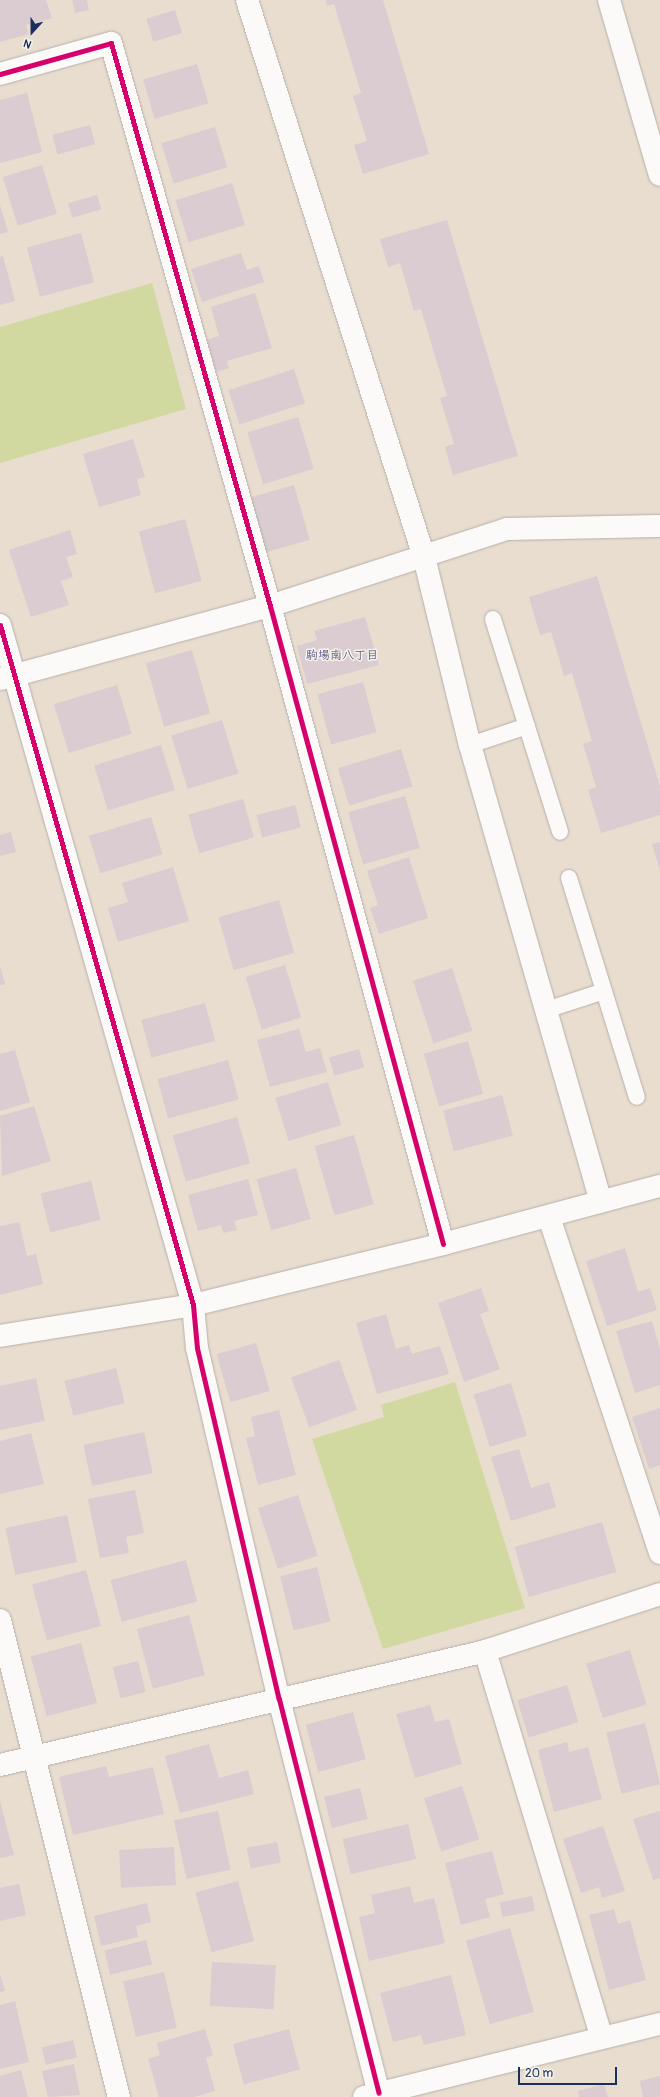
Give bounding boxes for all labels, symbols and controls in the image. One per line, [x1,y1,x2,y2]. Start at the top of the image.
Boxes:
north arrow [12,12,52,52]
text: N [22,36,33,51]
district label: 駒場南八丁目 [306,649,378,663]
scale bar [520,2059,619,2085]
text: 20 m [525,2066,553,2081]

